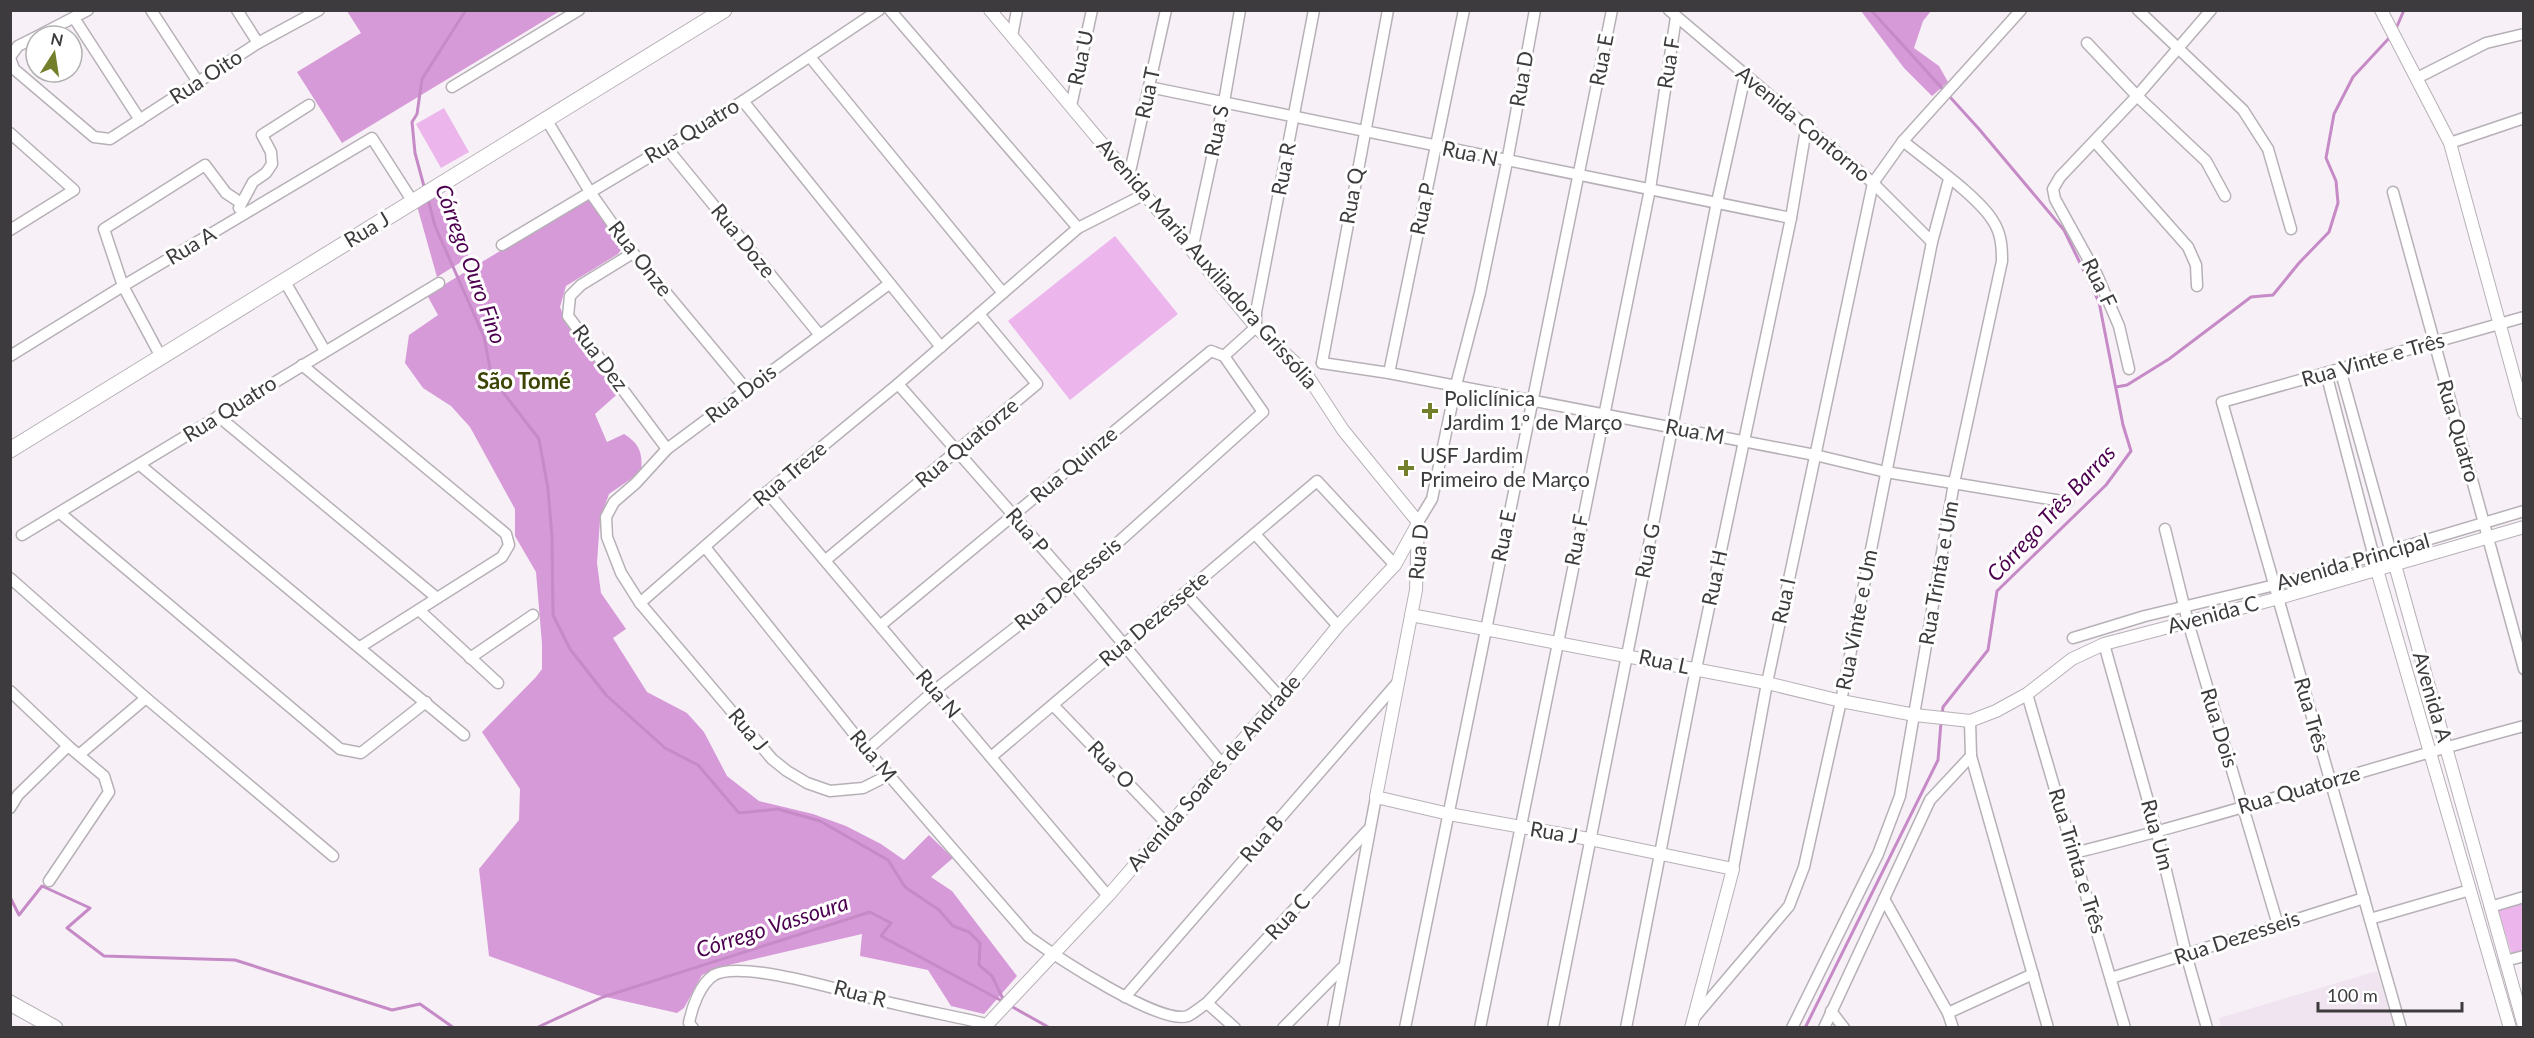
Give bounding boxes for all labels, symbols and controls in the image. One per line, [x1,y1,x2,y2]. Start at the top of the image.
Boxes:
north arrow [24,24,84,84]
text: N [49,28,65,49]
street label: Rua U [1062,28,1098,88]
street label: Rua E [1583,32,1618,88]
street label: Rua F [1651,35,1684,90]
street label: Rua Oito [164,43,246,108]
street label: Rua D [1503,49,1538,109]
street label: Avenida Contorno [1732,60,1876,186]
street label: Rua T [1129,64,1164,121]
street label: Rua Quatro [640,92,743,168]
street label: Rua S [1198,103,1233,159]
street label: Avenida Maria Auxiliadora Grissólia [1093,133,1324,393]
street label: Rua N [1440,134,1500,171]
street label: Rua R [1265,139,1300,197]
street label: Rua Q [1333,165,1368,226]
water label: Córrego Ouro Fino [430,180,513,347]
street label: Rua P [1404,180,1439,237]
street label: Rua Doze [707,198,782,282]
street label: Rua J [339,206,393,252]
street label: Rua Onze [604,215,678,301]
street label: Rua A [161,220,220,269]
street label: Rua F [2078,253,2123,311]
street label: Rua Dez [568,319,634,395]
street label: Rua Vinte e Três [2298,326,2447,391]
street label: Rua Dois [700,358,780,427]
district label: São Tomé [477,367,571,394]
street label: Rua Quatro [178,369,281,446]
street label: Rua Quatro [2433,376,2486,485]
place label: Policlínica Jardim 1º de Março [1444,385,1622,434]
street label: Rua Quatorze [910,392,1022,492]
marker: Policlínica Jardim 1º de Março [1421,402,1439,420]
street label: Rua M [1664,413,1727,448]
street label: Rua Quinze [1024,420,1122,507]
street label: Rua Treze [747,435,831,511]
water label: Córrego Três Barras [1980,439,2121,586]
place label: USF Jardim Primeiro de Março [1420,442,1590,491]
marker: USF Jardim Primeiro de Março [1397,459,1415,477]
street label: Rua Trinta e Um [1913,499,1963,647]
street label: Rua P [1001,502,1055,558]
street label: Rua E [1485,507,1520,564]
street label: Rua F [1558,512,1593,568]
street label: Rua G [1629,521,1664,580]
street label: Rua D [1403,523,1432,581]
street label: Avenida Principal [2273,527,2432,594]
street label: Rua Dezesseis [1009,531,1125,635]
street label: Rua Vinte e Um [1830,547,1881,692]
street label: Rua H [1695,548,1732,608]
street label: Rua Dezessete [1093,565,1213,671]
street label: Rua I [1766,576,1800,626]
street label: Avenida C [2164,589,2261,638]
street label: Rua L [1637,643,1692,678]
street label: Avenida A [2409,649,2458,745]
street label: Rua N [911,663,967,723]
street label: Avenida Soares de Andrade [1121,669,1305,875]
street label: Rua Três [2290,674,2335,755]
street label: Rua Dois [2196,685,2244,770]
street label: Rua J [724,702,774,756]
street label: Rua M [845,724,903,786]
street label: Rua O [1083,735,1141,793]
street label: Rua Quatorze [2234,759,2363,818]
street label: Rua Trinta e Três [2044,785,2112,936]
street label: Rua Um [2137,796,2180,873]
street label: Rua B [1234,810,1288,867]
street label: Rua J [1528,815,1580,848]
water label: Córrego Vassoura [692,888,851,963]
street label: Rua C [1259,888,1315,944]
street label: Rua Dezesseis [2170,904,2303,969]
street label: Rua R [831,974,890,1012]
scale bar [2318,975,2462,1013]
text: 100 m [2327,984,2378,1006]

